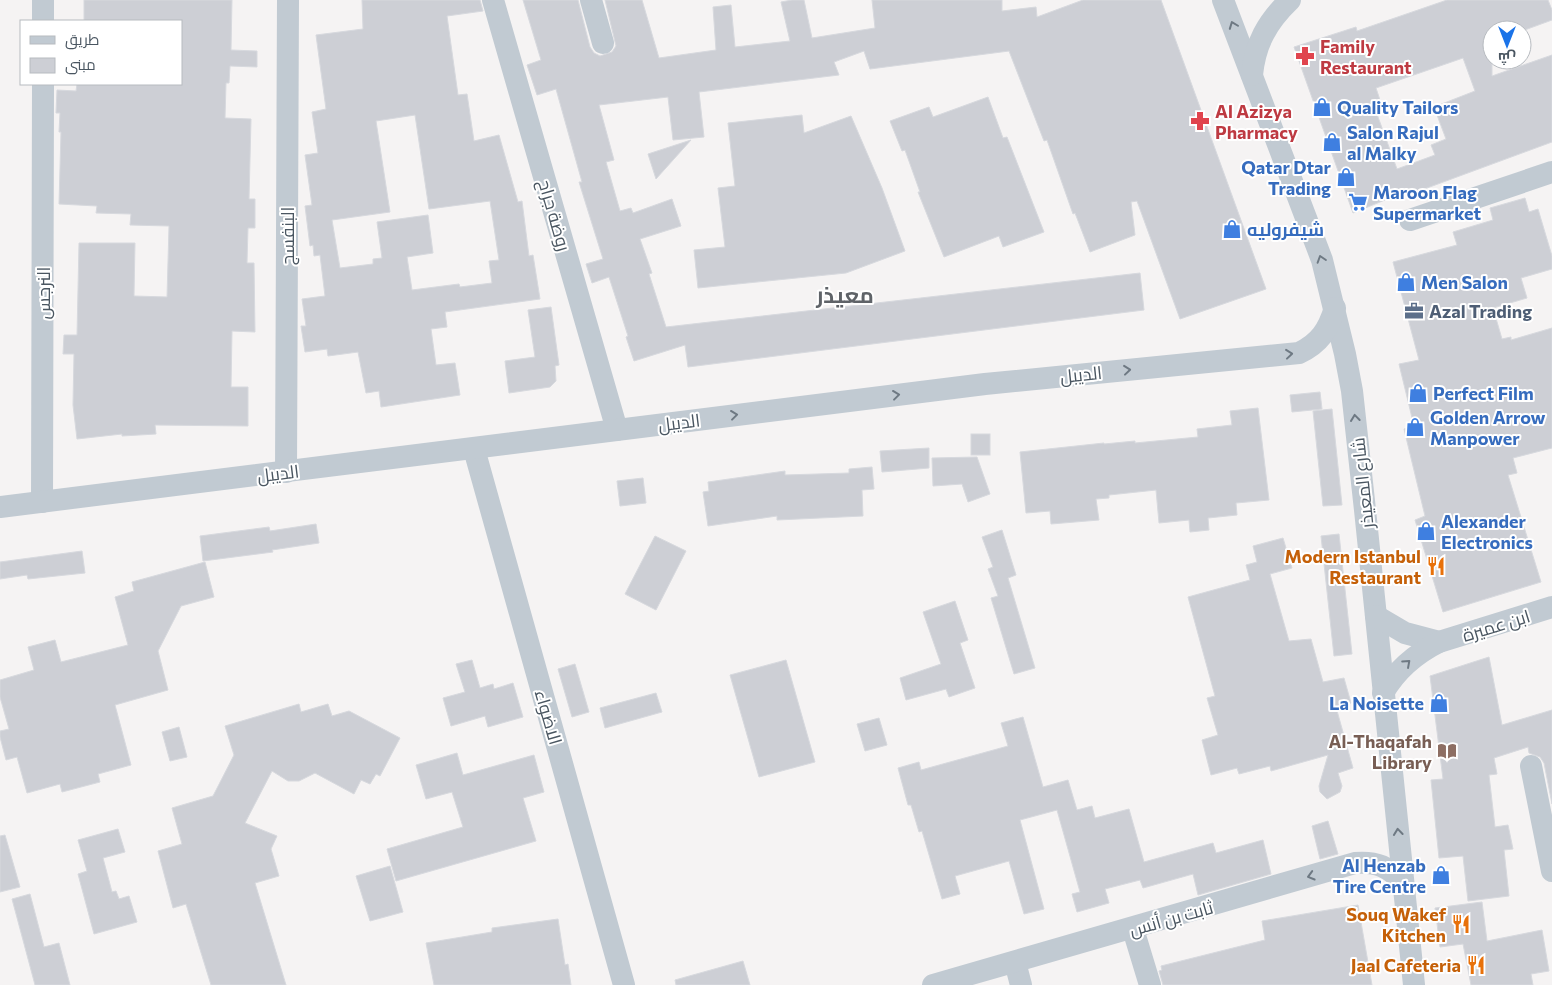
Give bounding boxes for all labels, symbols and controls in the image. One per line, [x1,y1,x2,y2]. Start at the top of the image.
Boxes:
legend [20,20,182,85]
north arrow [1482,20,1532,70]
one-way arrow [1229,22,1239,30]
text: طريق [65,30,99,50]
place label: Family Restaurant [1320,35,1412,78]
pharmacy icon: Family Restaurant [1294,45,1316,67]
text: ش [1498,49,1516,67]
text: مبنى [65,55,96,75]
shop icon: Quality Tailors [1311,96,1333,118]
place label: Quality Tailors [1337,96,1458,118]
place label: Al Azizya Pharmacy [1215,100,1298,143]
pharmacy icon: Al Azizya Pharmacy [1189,110,1211,132]
place label: Salon Rajul al Malky [1347,121,1439,164]
shop icon: Salon Rajul al Malky [1321,131,1343,153]
place label: Qatar Dtar Trading [1241,156,1332,199]
shop icon: Qatar Dtar Trading [1335,166,1357,188]
street label: روضة جراح [532,176,576,254]
place label: Maroon Flag Supermarket [1373,181,1482,224]
supermarket icon: Maroon Flag Supermarket [1347,191,1369,213]
street label: البنفسج [276,207,300,265]
shop icon: شيفروليه [1221,218,1243,240]
place label: شيفروليه [1247,218,1324,241]
one-way arrow [1317,255,1327,264]
street label: النرجس [32,267,55,319]
shop icon: Men Salon [1395,271,1417,293]
place label: Men Salon [1421,271,1508,293]
district label: معيذر [815,281,874,308]
office icon: Azal Trading [1403,300,1425,322]
place label: Azal Trading [1429,300,1532,322]
one-way arrow [1285,349,1293,360]
street label: الديبل [1059,361,1103,388]
one-way arrow [1123,365,1131,376]
shop icon: Perfect Film [1407,382,1429,404]
place label: Perfect Film [1433,382,1534,404]
one-way arrow [892,390,900,401]
place label: Golden Arrow Manpower [1430,406,1546,449]
street label: الديبل [657,409,701,436]
one-way arrow [731,410,739,421]
one-way arrow [1350,413,1361,421]
shop icon: Golden Arrow Manpower [1404,416,1426,438]
street label: شارع المعيذر [1346,436,1380,531]
street label: الديبل [256,460,300,487]
place label: Alexander Electronics [1441,510,1533,553]
shop icon: Alexander Electronics [1415,520,1437,542]
place label: Modern Istanbul Restaurant [1284,545,1421,588]
restaurant icon: Modern Istanbul Restaurant [1425,555,1447,577]
street label: ابن عميرة [1459,604,1533,647]
one-way arrow [1401,659,1410,668]
street label: الاضواء [530,687,567,747]
place label: La Noisette [1329,692,1424,714]
shop icon: La Noisette [1428,692,1450,714]
place label: Al-Thaqafah Library [1329,730,1432,773]
library icon: Al-Thaqafah Library [1436,740,1458,762]
one-way arrow [1392,828,1403,836]
place label: Al Henzab Tire Centre [1333,854,1426,897]
shop icon: Al Henzab Tire Centre [1430,864,1452,886]
one-way arrow [1307,871,1316,881]
street label: ثابت بن أنس [1127,896,1216,941]
place label: Souq Wakef Kitchen [1346,903,1447,946]
restaurant icon: Souq Wakef Kitchen [1450,913,1472,935]
place label: Jaal Cafeteria [1351,954,1461,976]
restaurant icon: Jaal Cafeteria [1465,954,1487,976]

